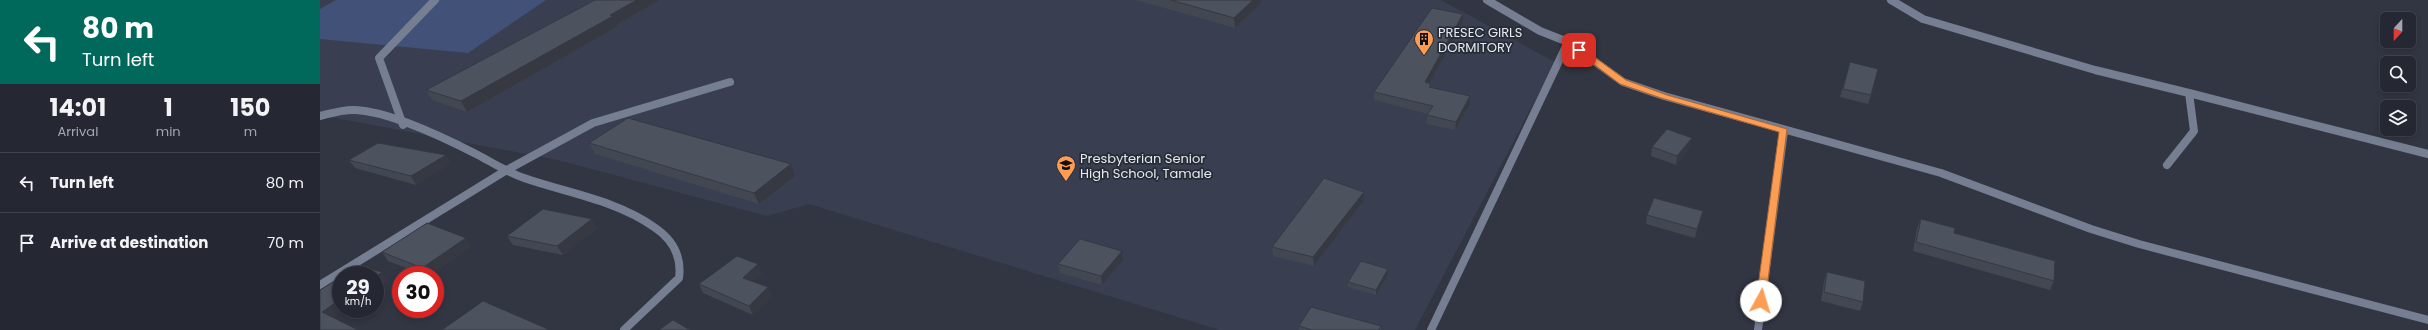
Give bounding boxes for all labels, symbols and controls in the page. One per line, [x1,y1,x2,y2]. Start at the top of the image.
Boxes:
text: 80 m [82,9,154,48]
north arrow [2380,12,2416,48]
map controls [2380,12,2416,136]
icon: left [16,16,68,68]
place label: PRESEC GIRLS DORMITORY [1438,23,1522,57]
building icon: PRESEC GIRLS DORMITORY [1413,28,1435,56]
pin [1562,33,1596,67]
icon: arrive [1568,39,1590,61]
text: Turn left [82,47,154,72]
button: search [2380,56,2416,92]
text: 14:01 [50,91,106,124]
text: 1 [164,91,173,124]
text: 150 [230,91,270,124]
button: layers [2380,100,2416,136]
text: Arrival [57,122,98,141]
text: min [156,122,181,141]
text: m [244,122,257,141]
place label: Presbyterian Senior High School, Tamale [1080,149,1212,183]
school or university icon: Presbyterian Senior High School, Tamale [1055,154,1077,182]
icon: left [16,172,38,194]
text: Turn left [50,172,114,193]
text: 80 m [266,172,304,193]
icon: arrive [16,232,38,254]
text: Arrive at destination [50,232,208,253]
text: 70 m [267,232,304,253]
speed limit sign: 30 [392,266,444,318]
text: 29 [346,273,370,301]
position arrow [1740,280,1782,322]
text: km/h [345,294,371,309]

